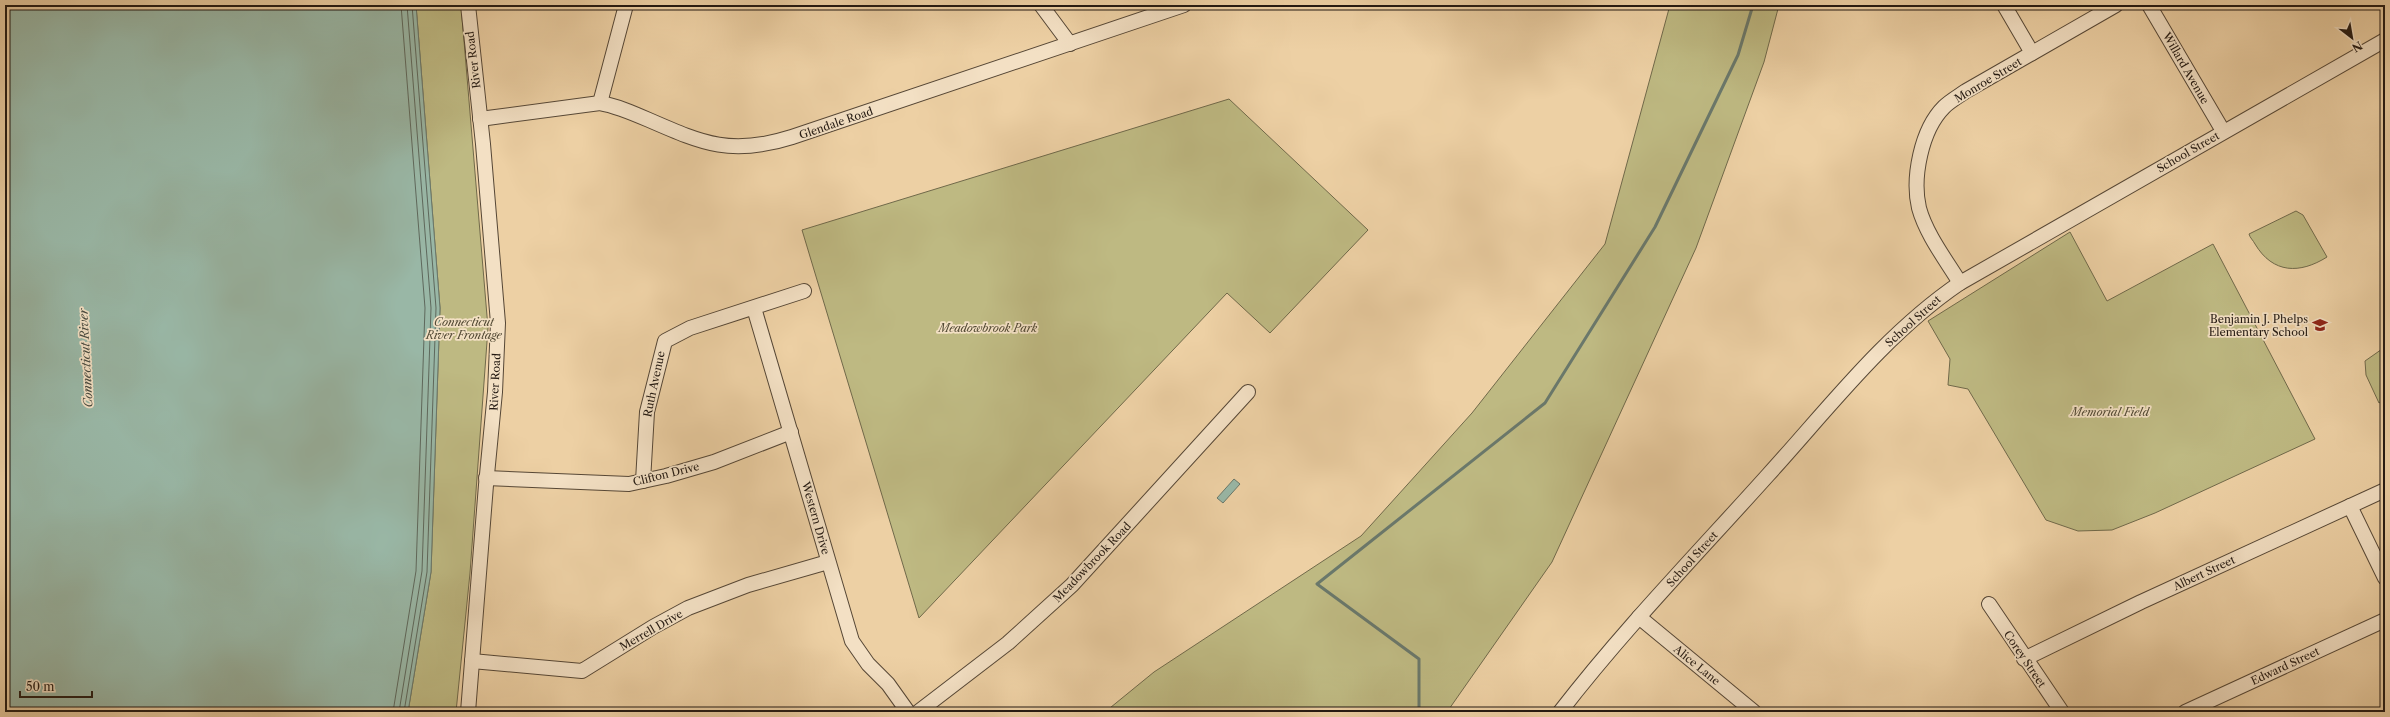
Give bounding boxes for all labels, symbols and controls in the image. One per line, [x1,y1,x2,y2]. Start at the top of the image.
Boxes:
north arrow [2332,18,2372,58]
street label: Willard Avenue [2159,29,2212,106]
street label: River Road [463,30,483,89]
text: N [2349,38,2365,55]
street label: Monroe Street [1952,54,2024,106]
street label: Glendale Road [797,104,875,142]
street label: School Street [2154,128,2222,176]
street label: School Street [1882,292,1944,350]
water label: Connecticut River [75,307,96,408]
place label: Benjamin J. Phelps Elementary School [2209,312,2309,339]
park label: Connecticut River Frontage [425,315,503,342]
school or university icon: Benjamin J. Phelps Elementary School [2311,316,2329,334]
park label: Meadowbrook Park [937,321,1038,335]
street label: Ruth Avenue [640,350,668,418]
street label: River Road [487,353,504,411]
park label: Memorial Field [2069,405,2150,419]
street label: Clifton Drive [631,459,701,489]
street label: Western Drive [799,479,833,556]
street label: Meadowbrook Road [1050,519,1134,605]
street label: School Street [1663,528,1721,590]
street label: Albert Street [2170,552,2237,594]
street label: Merrell Drive [617,606,685,654]
street label: Corey Street [2001,628,2049,690]
street label: Alice Lane [1670,641,1723,688]
street label: Edward Street [2248,644,2322,688]
scale bar [20,673,92,699]
text: 50 m [26,679,55,694]

